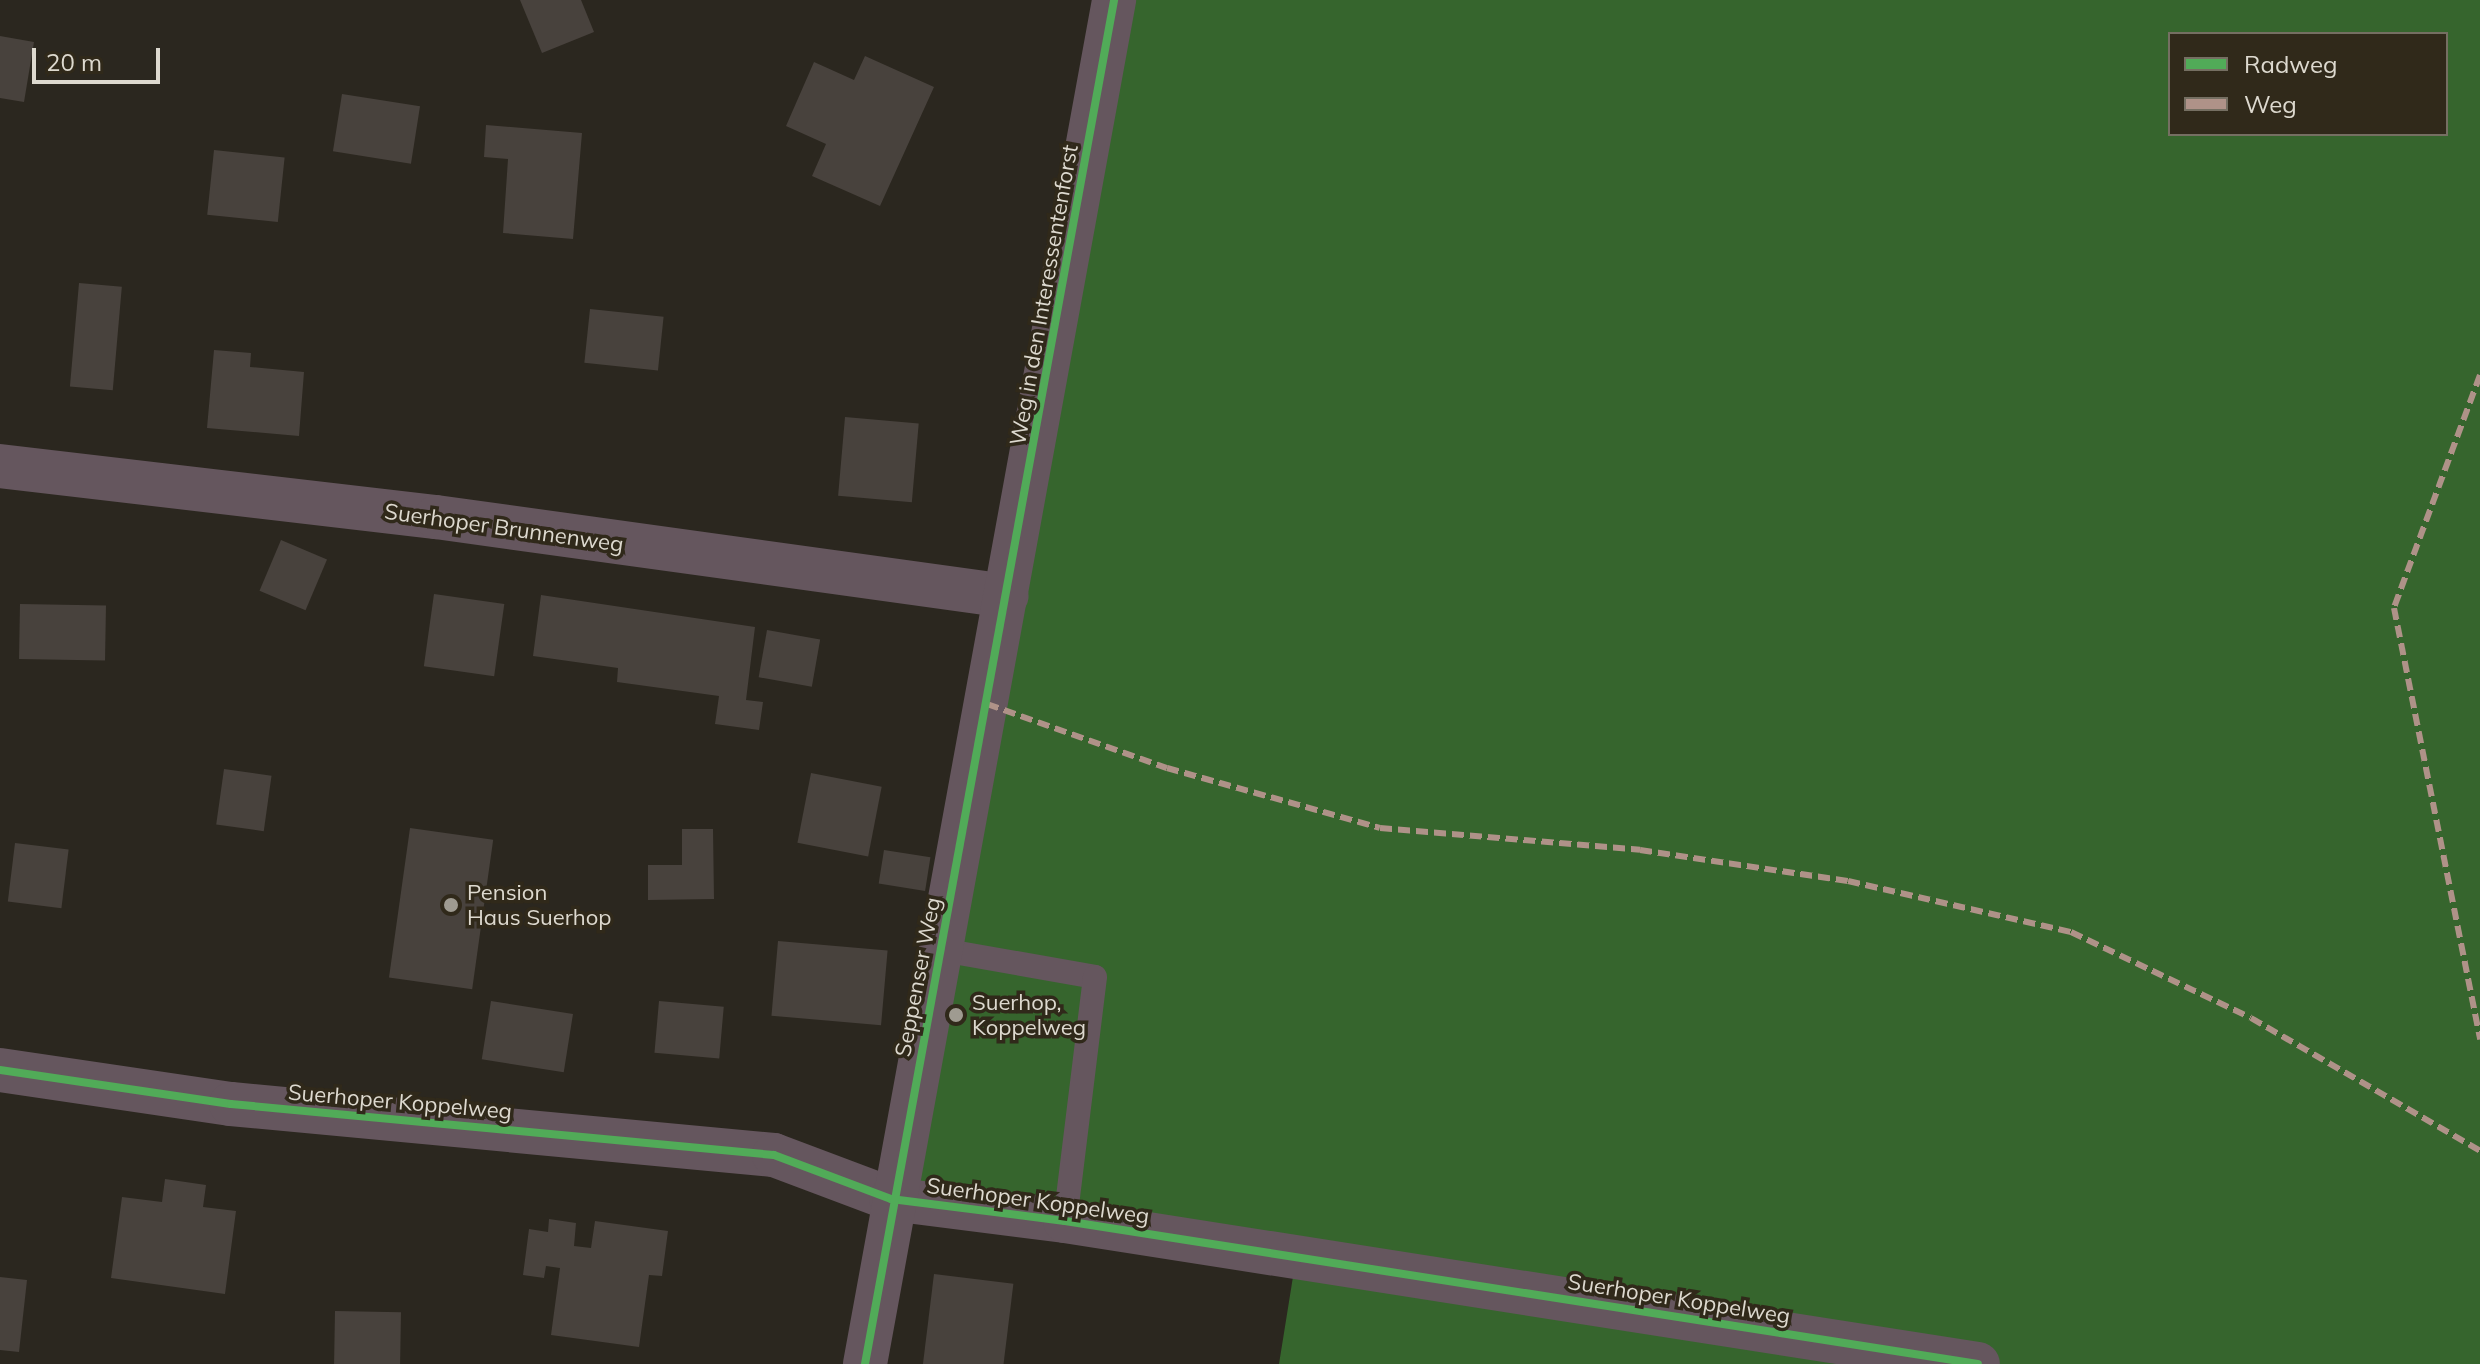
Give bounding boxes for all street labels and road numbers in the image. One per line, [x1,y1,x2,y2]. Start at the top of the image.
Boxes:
street label: Weg in den Interessentenforst [1005,143,1083,447]
street label: Suerhoper Brunnenweg [383,498,625,558]
street label: Seppenser Weg [890,895,946,1059]
street label: Suerhoper Koppelweg [287,1079,513,1125]
street label: Suerhoper Koppelweg [925,1172,1151,1230]
street label: Suerhoper Koppelweg [1566,1268,1792,1330]

